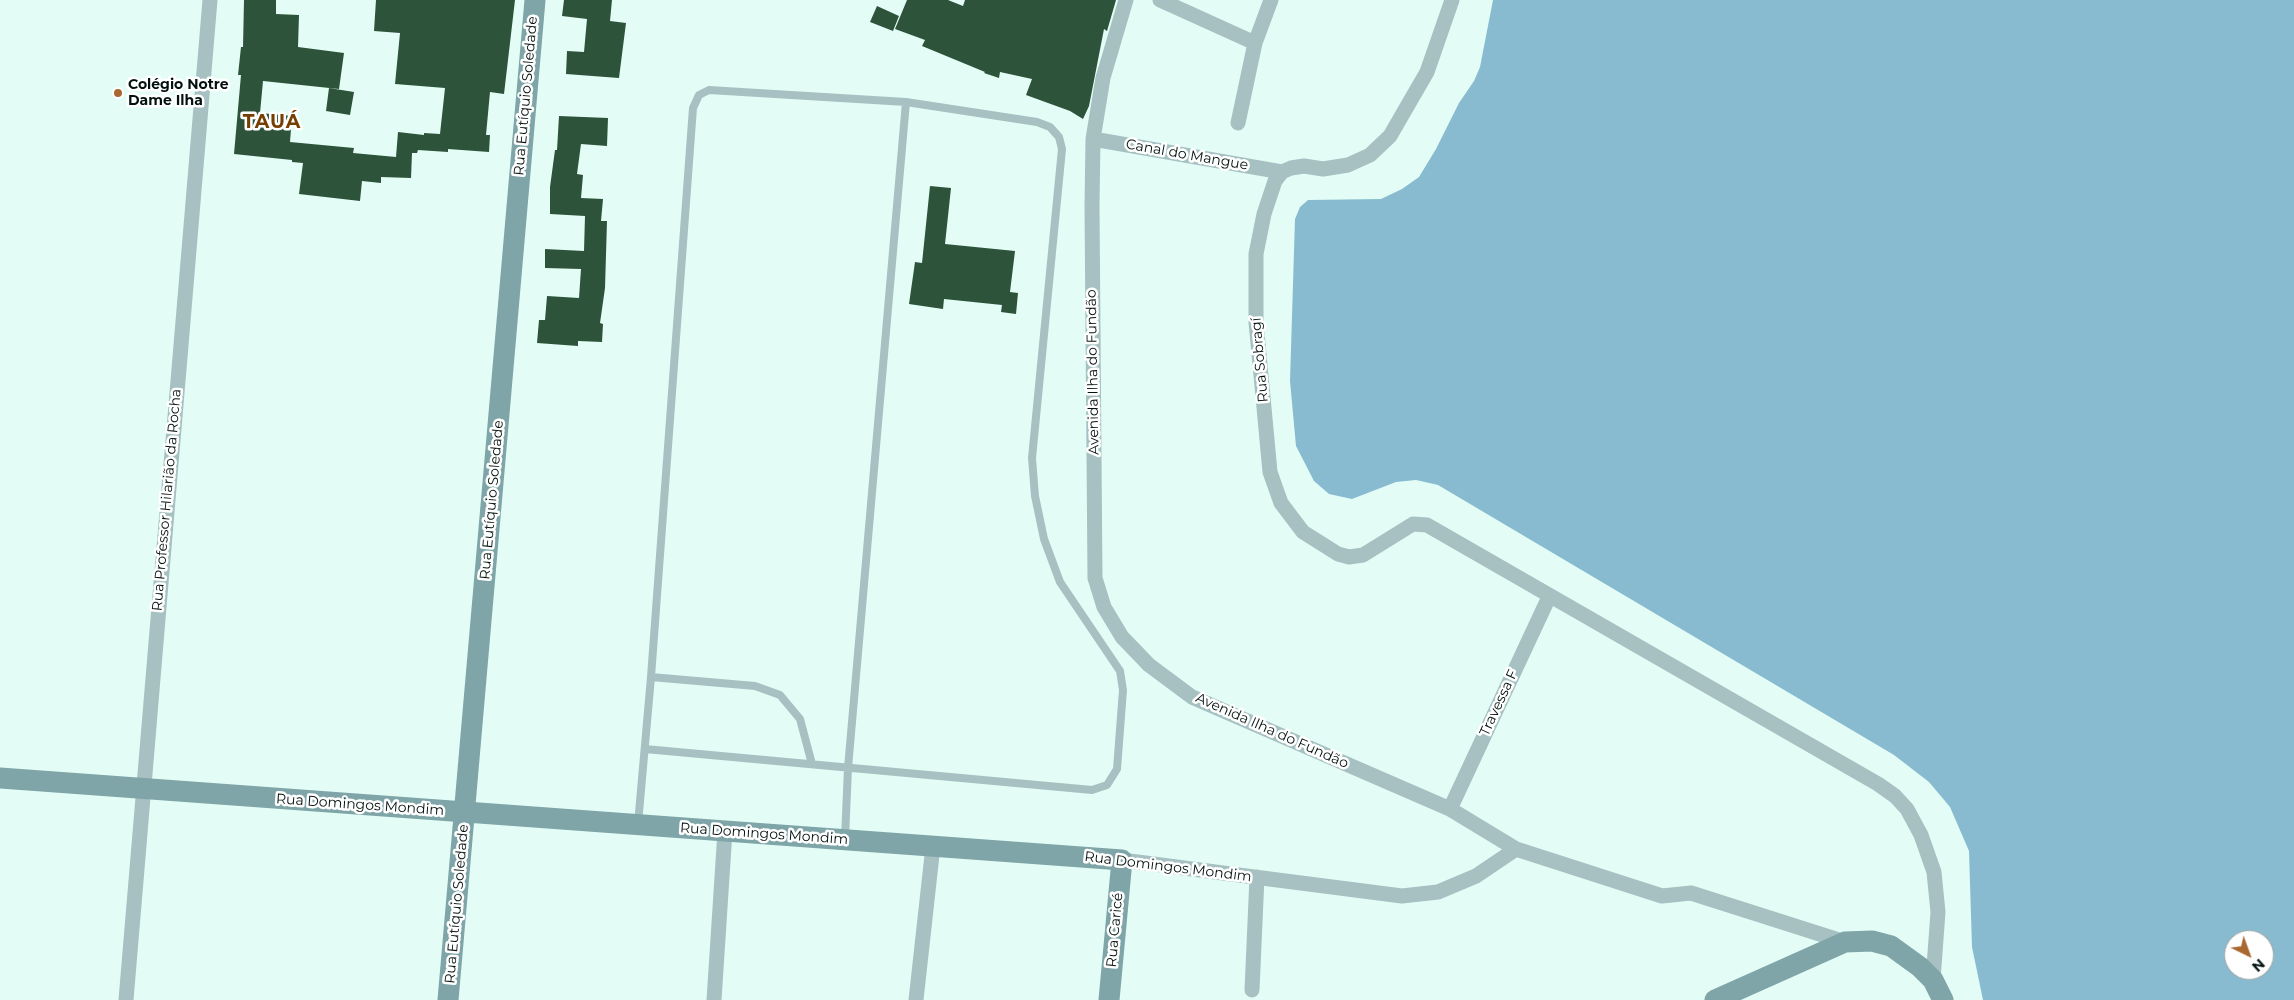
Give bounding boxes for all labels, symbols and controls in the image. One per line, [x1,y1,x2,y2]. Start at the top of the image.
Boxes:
street label: Rua Eutíquio Soledade [511,16,541,176]
place label: Colégio Notre Dame Ilha [128,77,229,110]
marker: Colégio Notre Dame Ilha [112,87,124,99]
district label: TAUÁ [242,111,302,133]
street label: Canal do Mangue [1125,136,1249,174]
street label: Avenida Ilha do Fundão [1083,289,1103,455]
street label: Rua Sobragí [1248,317,1272,403]
street label: Rua Professor Hilarião da Rocha [149,388,185,612]
street label: Rua Eutíquio Soledade [477,420,507,580]
street label: Travessa F [1476,667,1522,739]
street label: Avenida Ilha do Fundão [1193,690,1351,772]
street label: Rua Domingos Mondim [275,791,445,819]
street label: Rua Domingos Mondim [679,820,849,848]
street label: Rua Eutíquio Soledade [442,824,472,984]
street label: Rua Domingos Mondim [1083,848,1253,886]
street label: Rua Caricé [1103,892,1127,968]
north arrow [2224,930,2274,980]
text: N [2248,955,2269,976]

